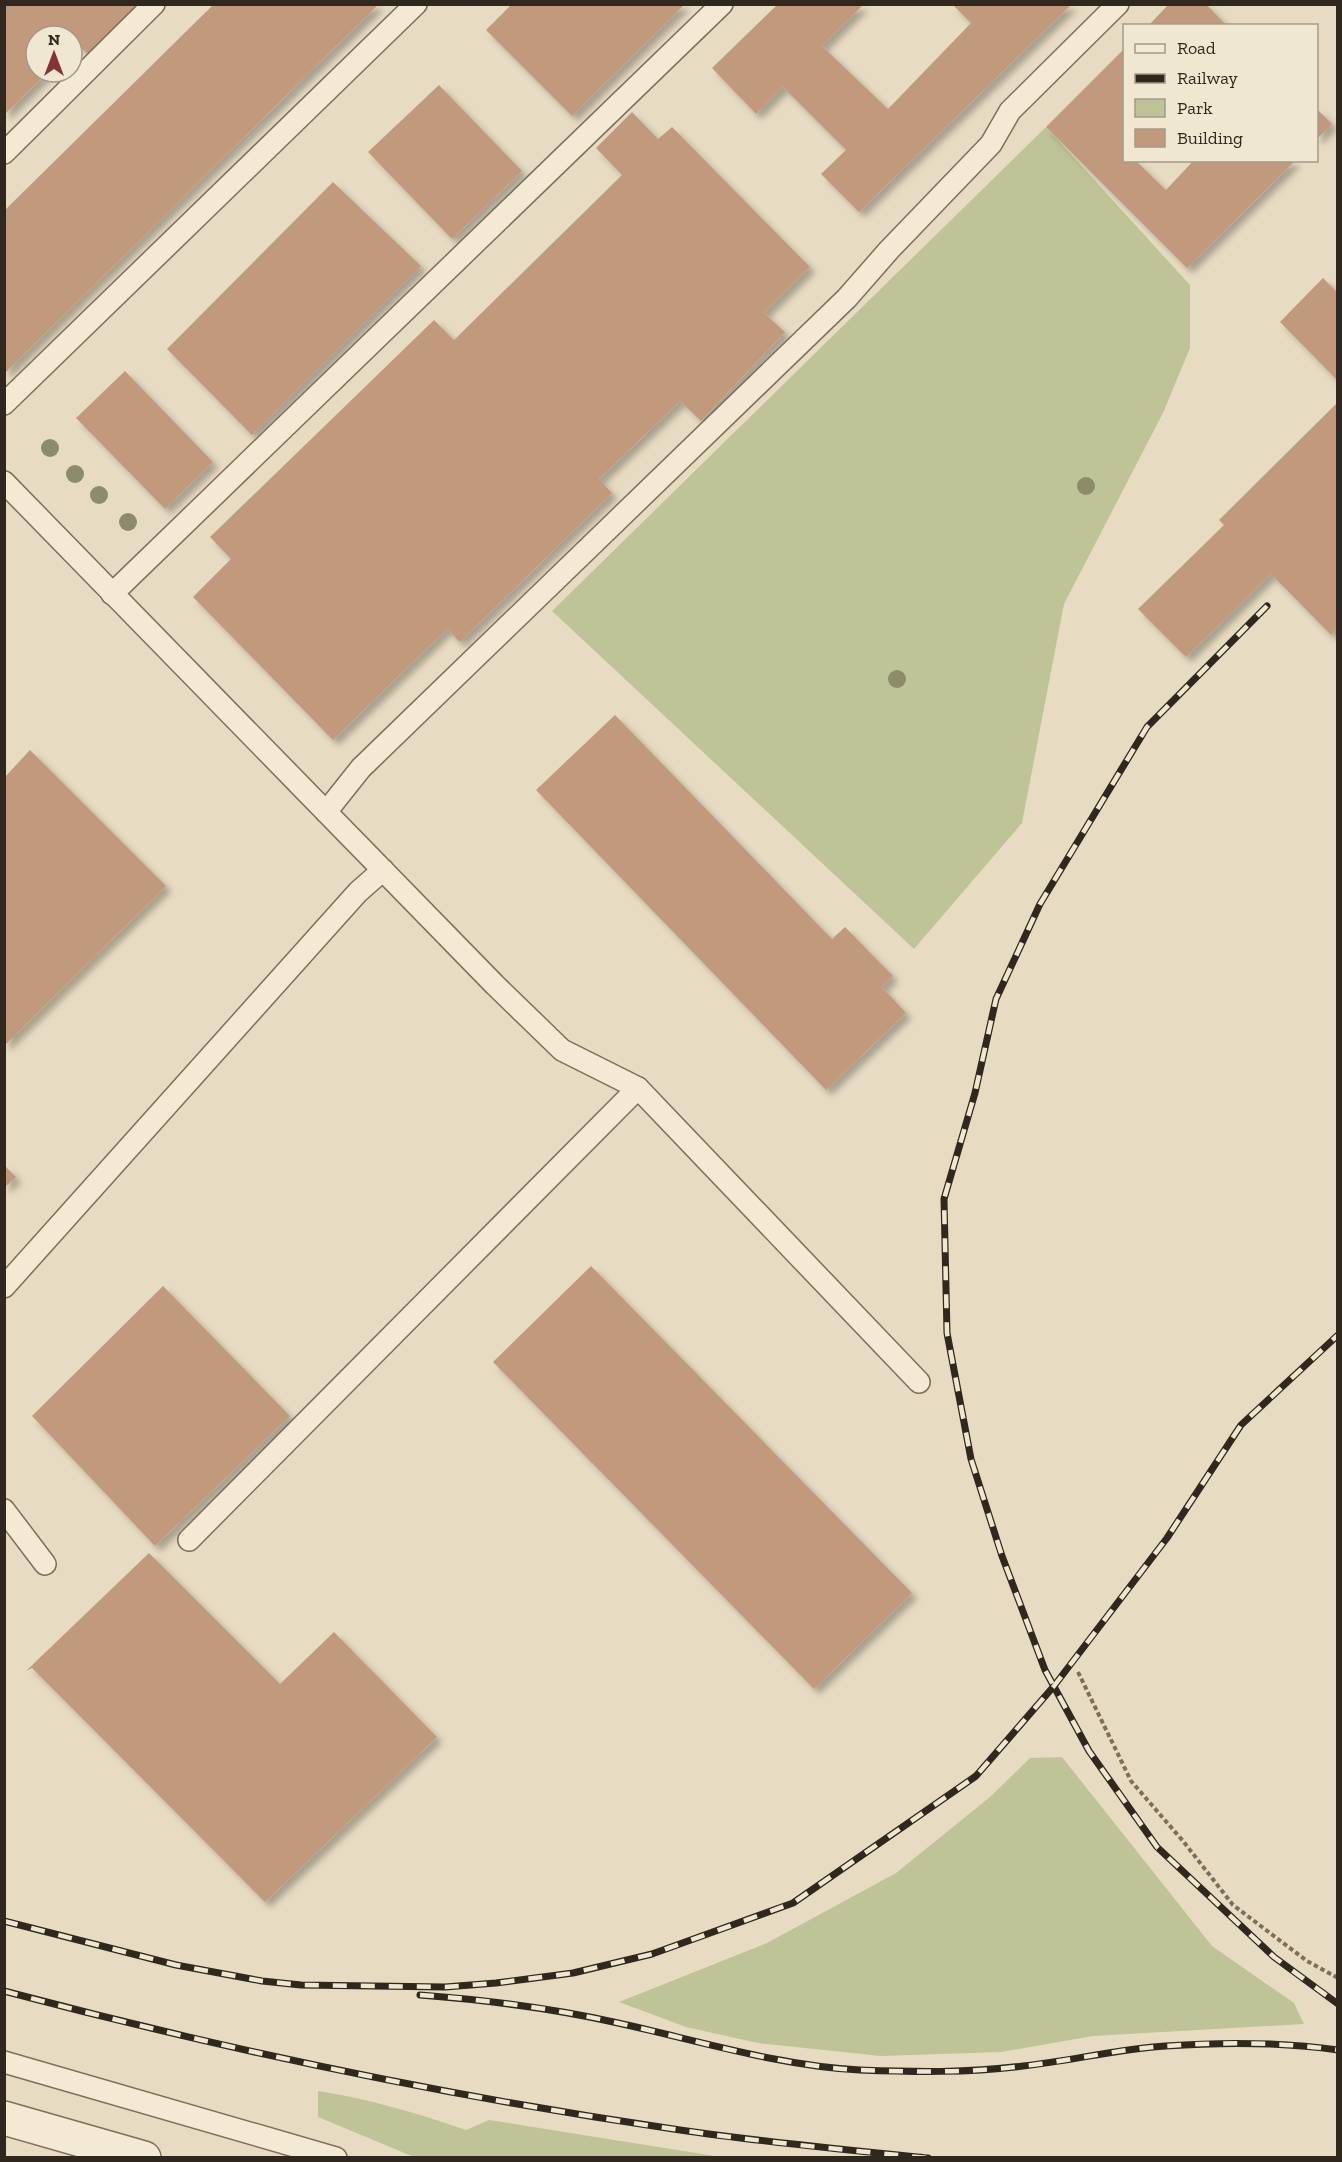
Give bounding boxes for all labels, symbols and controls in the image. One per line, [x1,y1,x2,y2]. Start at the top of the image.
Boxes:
north arrow [24,24,84,84]
legend [1123,24,1318,162]
text: N [48,30,60,49]
text: Road [1177,37,1216,59]
text: Railway [1177,67,1239,89]
text: Park [1177,97,1213,119]
text: Building [1177,127,1243,149]

